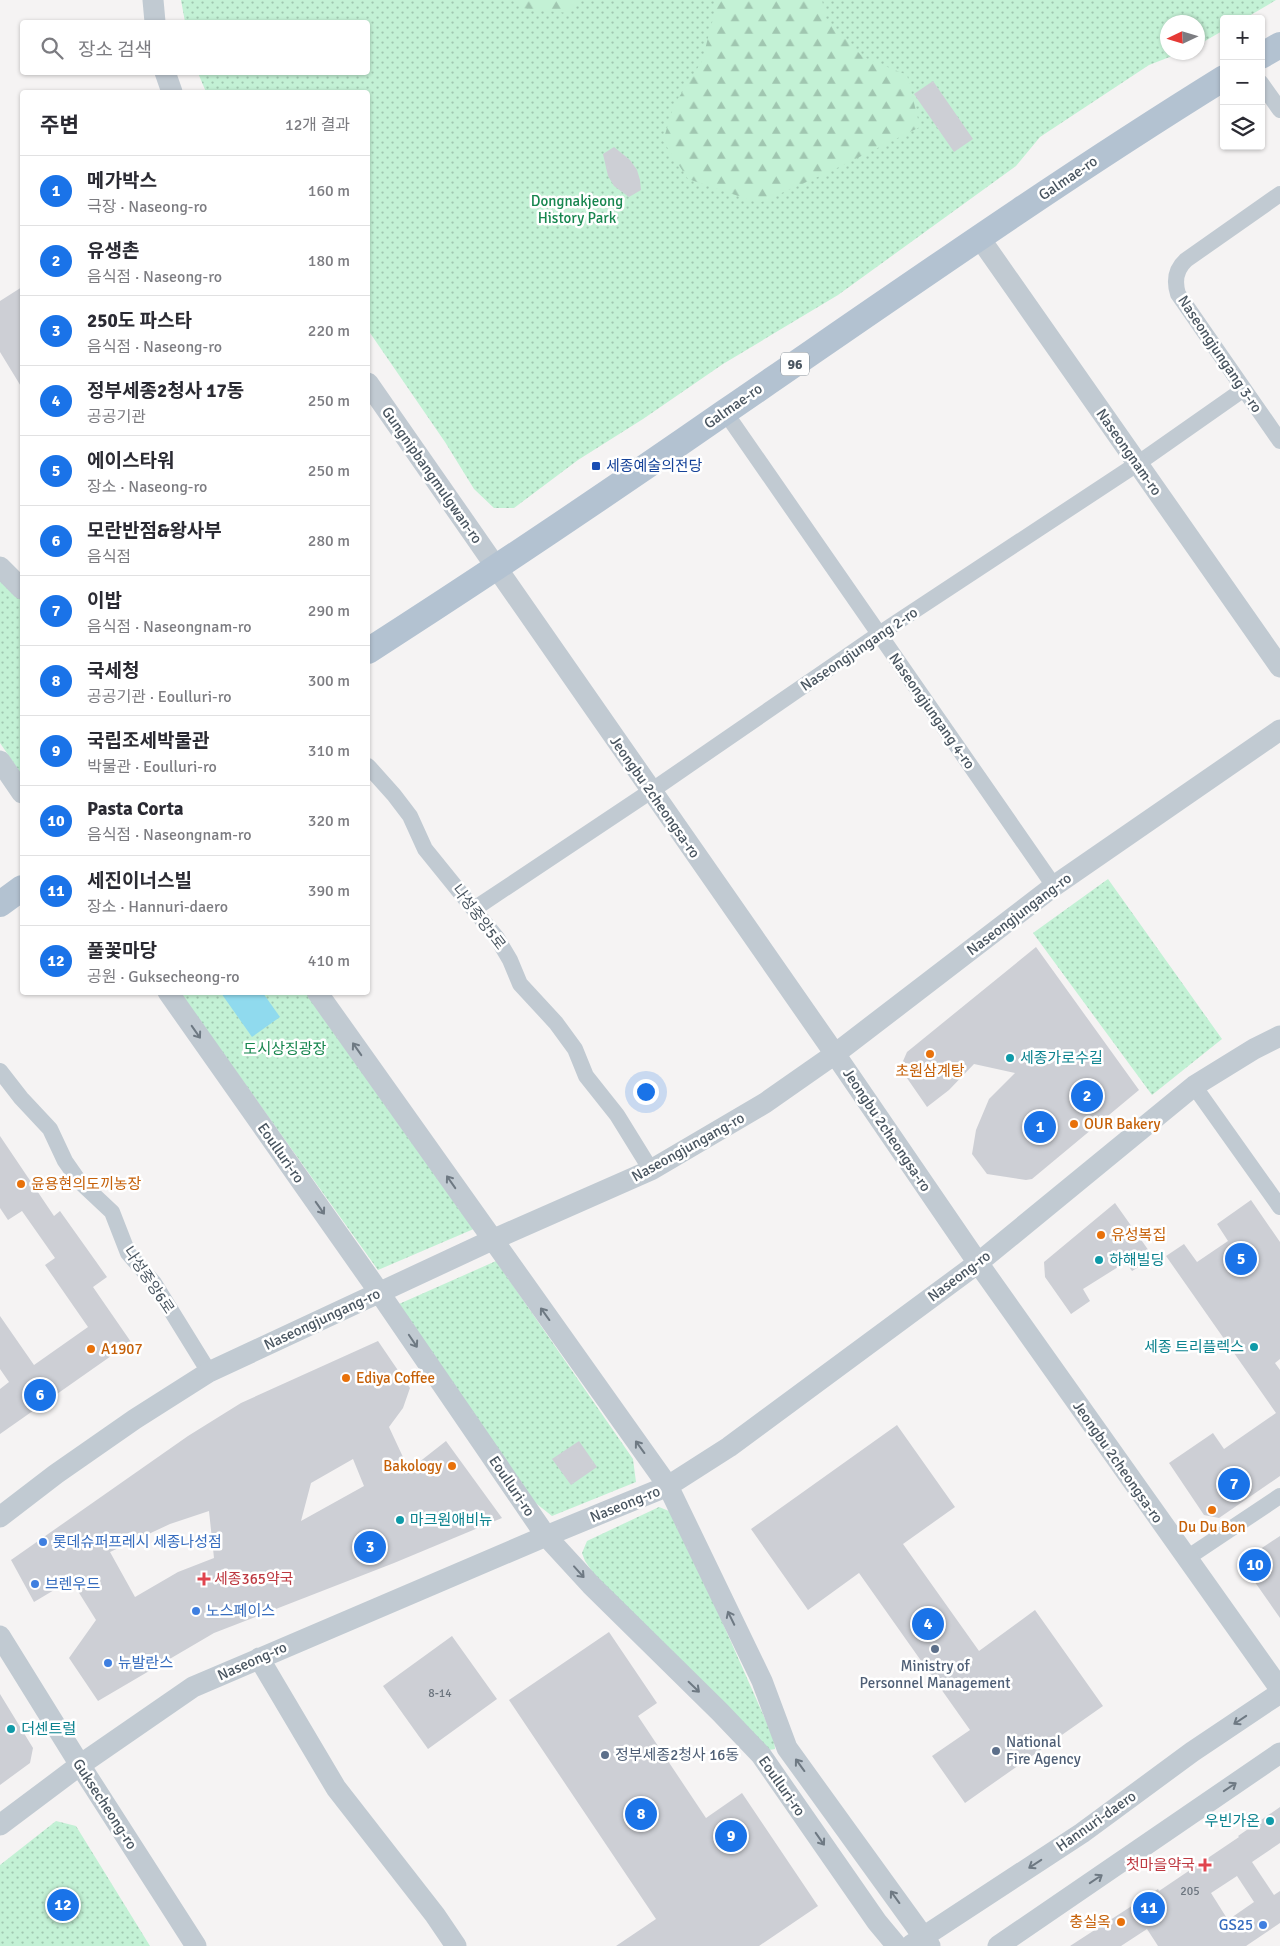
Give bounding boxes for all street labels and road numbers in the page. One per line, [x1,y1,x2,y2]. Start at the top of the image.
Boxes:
street label: Galmae-ro [1035,152,1101,204]
street label: Naseongjungang 3-ro [1174,292,1266,416]
road number: 96 [781,352,809,376]
street label: Galmae-ro [700,379,766,433]
street label: Gungnipbangmulgwan-ro [378,403,486,547]
street label: Naseongnam-ro [1092,405,1166,499]
street label: Naseongjungang 2-ro [797,603,921,695]
street label: Naseongjungang 4-ro [885,649,979,773]
street label: Jeongbu 2cheongsa-ro [606,733,704,862]
street label: Naseongjungang-ro [963,869,1075,959]
street label: 나성중앙5로 [449,881,509,953]
street label: Jeongbu 2cheongsa-ro [839,1065,935,1195]
street label: Naseongjungang-ro [628,1108,748,1185]
street label: Eoulluri-ro [254,1120,308,1187]
street label: 나성중앙6로 [120,1243,178,1317]
street label: Naseong-ro [924,1246,994,1305]
street label: Naseongjungang-ro [261,1284,383,1354]
street label: Jeongbu 2cheongsa-ro [1069,1398,1167,1527]
street label: Eoulluri-ro [485,1452,539,1520]
street label: Naseong-ro [587,1482,663,1526]
street label: Naseong-ro [215,1638,290,1684]
street label: Eoulluri-ro [755,1753,809,1820]
street label: Guksecheong-ro [69,1755,141,1853]
street label: Hannuri-daero [1053,1787,1140,1855]

